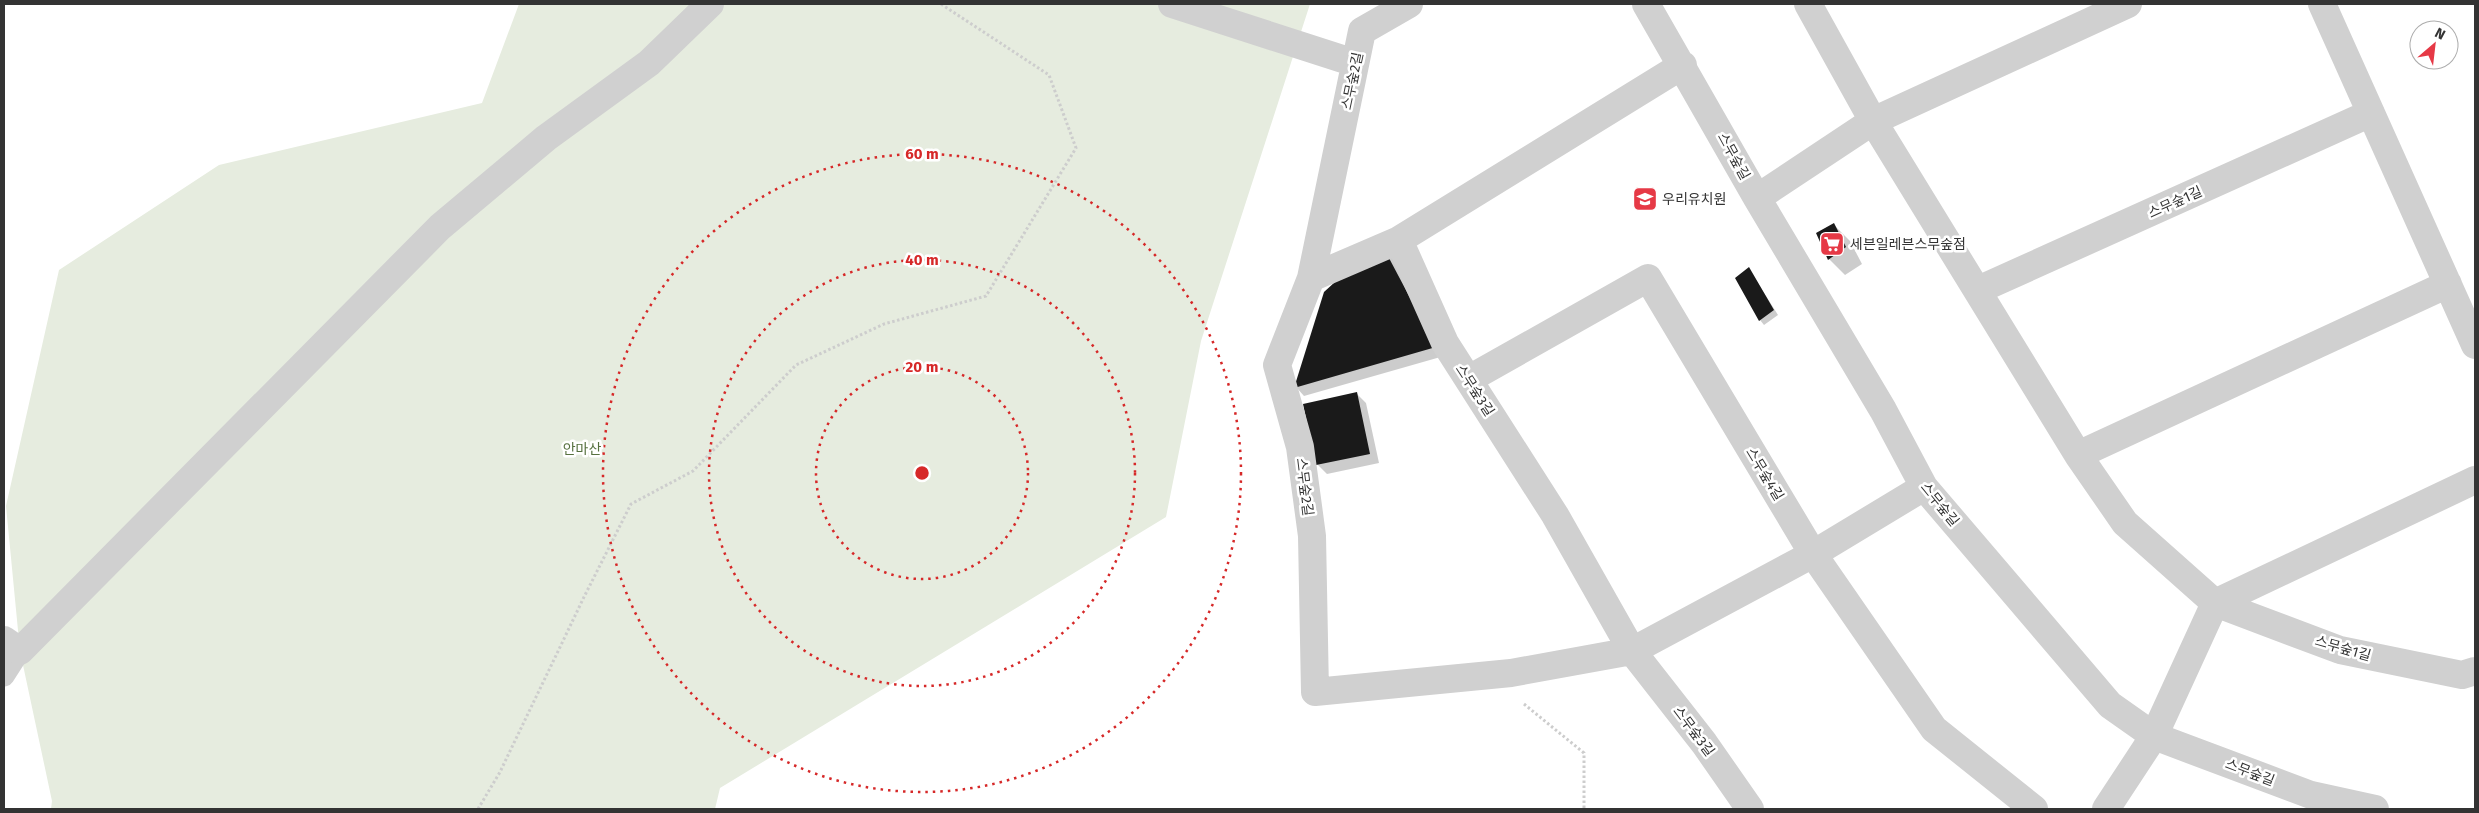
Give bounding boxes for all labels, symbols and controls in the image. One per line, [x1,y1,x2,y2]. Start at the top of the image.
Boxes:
north arrow [2409,20,2459,70]
text: N [2432,24,2448,44]
street label: 스무숲2길 [1338,51,1367,111]
street label: 스무숲길 [1714,130,1753,183]
text: 60 m [905,145,939,163]
street label: 스무숲1길 [2145,183,2205,222]
school or university icon: 우리유치원 [1632,186,1658,212]
place label: 우리유치원 [1662,191,1726,208]
supermarket icon: 세븐일레븐스무숲점 [1819,231,1845,257]
place label: 세븐일레븐스무숲점 [1850,236,1966,253]
text: 40 m [905,251,939,269]
text: 20 m [906,358,938,376]
street label: 스무숲3길 [1452,361,1498,419]
park label: 안마산 [563,441,601,458]
street label: 스무숲4길 [1742,445,1787,504]
street label: 스무숲2길 [1293,457,1317,517]
centre of rings [913,464,931,482]
street label: 스무숲길 [1917,479,1962,530]
street label: 스무숲1길 [2313,632,2373,665]
street label: 스무숲3길 [1669,703,1718,760]
street label: 스무숲길 [2223,755,2277,790]

